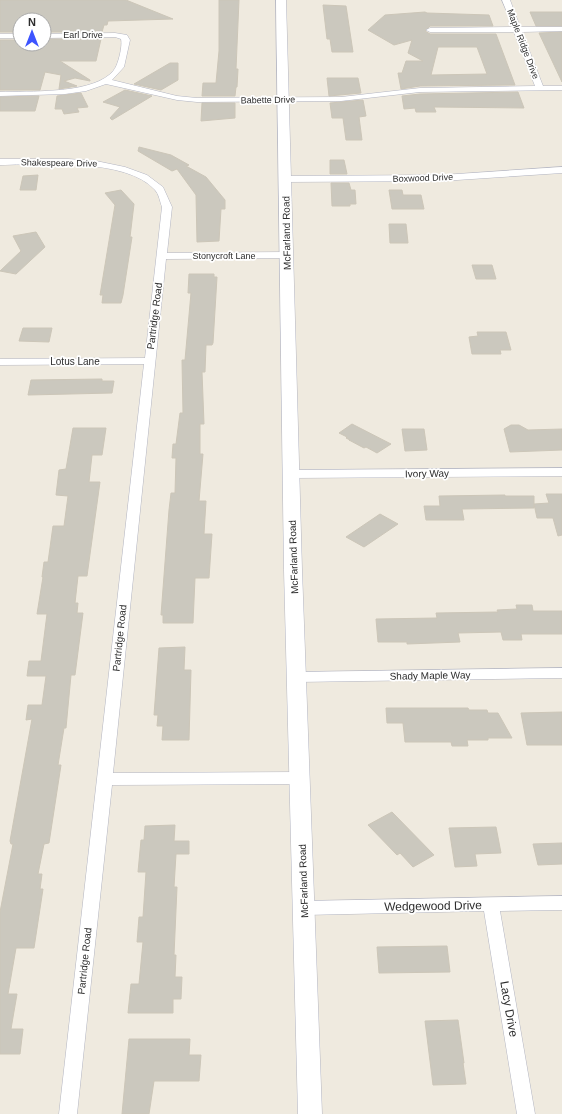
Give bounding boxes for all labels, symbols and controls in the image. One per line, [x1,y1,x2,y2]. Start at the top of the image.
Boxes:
street label: Maple Ridge Drive [505,8,541,80]
north arrow [12,12,52,52]
text: N [28,16,36,28]
street label: Earl Drive [63,30,103,40]
street label: Babette Drive [241,95,295,105]
street label: Shakespeare Drive [21,157,97,169]
street label: Boxwood Drive [393,172,453,184]
street label: McFarland Road [280,196,293,270]
street label: Stonycroft Lane [192,251,256,261]
street label: Partridge Road [145,282,164,350]
street label: Lotus Lane [50,356,100,367]
street label: Ivory Way [405,468,449,479]
street label: McFarland Road [287,520,300,594]
street label: Partridge Road [111,604,128,672]
street label: Shady Maple Way [390,669,470,682]
street label: McFarland Road [297,844,310,918]
street label: Wedgewood Drive [384,898,482,914]
street label: Partridge Road [76,927,93,995]
street label: Lacy Drive [497,980,521,1038]

